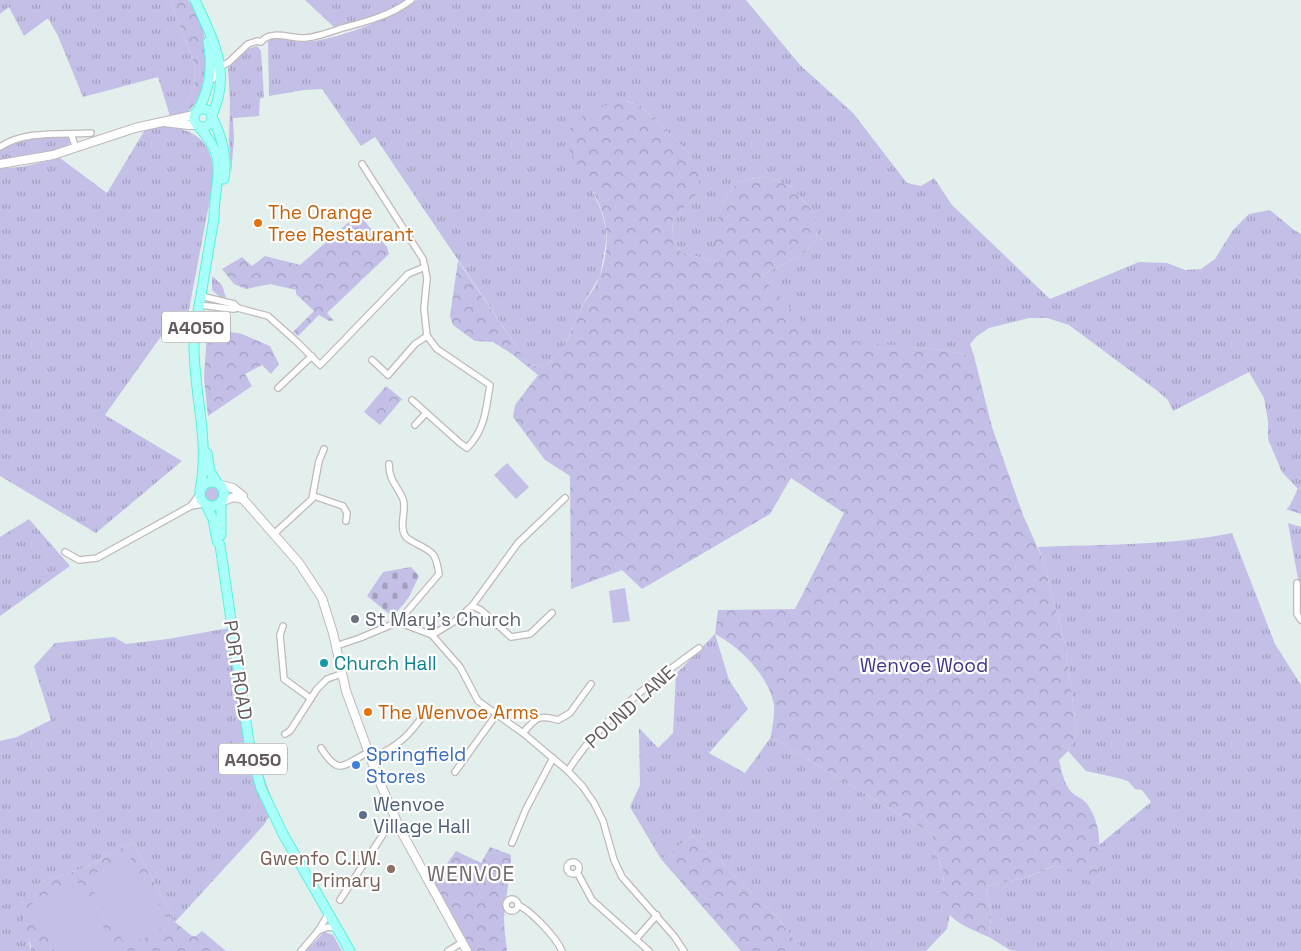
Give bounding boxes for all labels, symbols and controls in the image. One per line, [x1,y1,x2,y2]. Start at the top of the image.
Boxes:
place label: The Orange Tree Restaurant [268,200,414,247]
marker: The Orange Tree Restaurant [252,217,264,229]
road number: A4050 [162,312,230,342]
place label: St Mary's Church [365,607,521,632]
marker: St Mary's Church [349,613,361,625]
street label: PORT ROAD [218,618,258,722]
place label: Church Hall [334,651,437,676]
park label: Wenvoe Wood [860,653,988,678]
marker: Church Hall [318,657,330,669]
street label: POUND LANE [580,660,680,754]
place label: The Wenvoe Arms [378,700,539,725]
marker: The Wenvoe Arms [362,706,374,718]
place label: Springfield Stores [366,742,466,789]
road number: A4050 [219,744,287,774]
marker: Springfield Stores [350,759,362,771]
place label: Wenvoe Village Hall [373,792,470,839]
marker: Wenvoe Village Hall [357,809,369,821]
place label: Gwenfo C.I.W. Primary [260,846,381,893]
district label: WENVOE [427,860,515,887]
marker: Gwenfo C.I.W. Primary [385,863,397,875]

